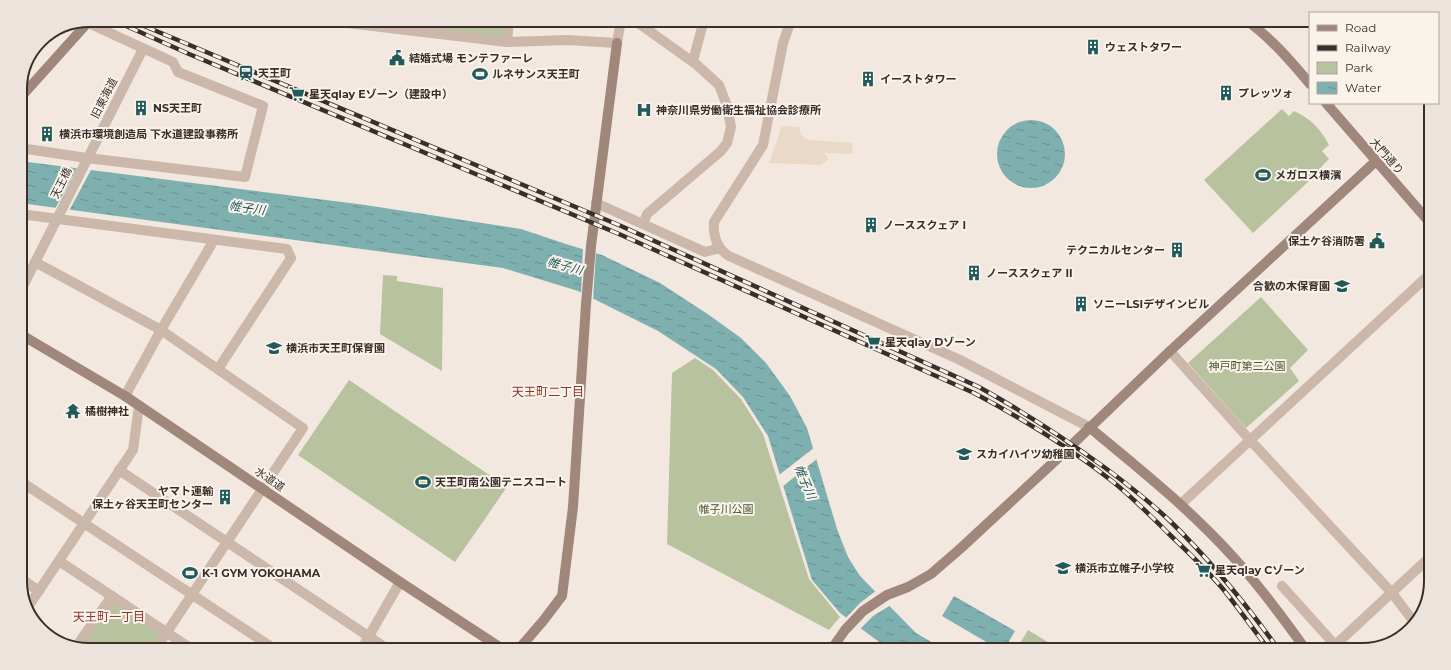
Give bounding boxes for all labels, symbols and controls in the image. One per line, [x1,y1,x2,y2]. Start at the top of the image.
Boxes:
legend [1309,12,1439,104]
text: Road [1345,20,1376,35]
building icon: ウェストタワー [1084,38,1102,56]
place label: ウェストタワー [1105,40,1182,54]
text: Railway [1345,40,1391,55]
public building icon: 結婚式場 モンテファーレ [388,49,406,67]
place label: 結婚式場 モンテファーレ [409,51,533,65]
text: Park [1345,60,1373,75]
station icon: 天王町 [237,64,255,82]
sports icon: ルネサンス天王町 [471,65,489,83]
place label: 天王町 [258,66,291,80]
place label: ルネサンス天王町 [492,67,580,81]
building icon: イーストタワー [859,70,877,88]
place label: イーストタワー [880,72,956,86]
street label: 旧東海道 [88,75,120,121]
text: Water [1345,80,1382,95]
building icon: プレッツォ [1217,84,1235,102]
supermarket icon: 星天qlay Eゾーン（建設中） [288,85,306,103]
place label: プレッツォ [1238,86,1293,100]
place label: 星天qlay Eゾーン（建設中） [309,87,453,101]
building icon: NS天王町 [132,99,150,117]
place label: NS天王町 [153,101,202,115]
hospital icon: 神奈川県労働衛生福祉協会診療所 [635,101,653,119]
place label: 神奈川県労働衛生福祉協会診療所 [656,103,821,117]
building icon: 横浜市環境創造局 下水道建設事務所 [38,125,56,143]
place label: 横浜市環境創造局 下水道建設事務所 [59,127,238,141]
street label: 大門通り [1367,135,1407,177]
street label: 天王橋 [47,165,75,201]
sports icon: メガロス横濱 [1254,166,1272,184]
place label: メガロス横濱 [1275,168,1342,182]
water label: 帷子川 [228,198,268,218]
building icon: ノーススクェア I [862,216,880,234]
place label: ノーススクェア I [883,218,966,232]
public building icon: 保土ケ谷消防署 [1368,232,1386,250]
place label: 保土ケ谷消防署 [1288,234,1365,248]
building icon: テクニカルセンター [1168,241,1186,259]
place label: テクニカルセンター [1066,243,1165,257]
water label: 帷子川 [546,254,586,278]
building icon: ノーススクェア II [965,264,983,282]
place label: ノーススクェア II [986,266,1073,280]
school or university icon: 合歓の木保育園 [1333,277,1351,295]
place label: 合歓の木保育園 [1253,279,1330,293]
building icon: ソニーLSIデザインビル [1072,295,1090,313]
place label: ソニーLSIデザインビル [1093,297,1209,311]
supermarket icon: 星天qlay Dゾーン [864,333,882,351]
place label: 星天qlay Dゾーン [885,335,976,349]
school or university icon: 横浜市天王町保育園 [265,339,283,357]
place label: 横浜市天王町保育園 [286,341,385,355]
park label: 神戸町第二公園 [1209,359,1286,373]
district label: 天王町二丁目 [512,384,584,399]
temple icon: 橘樹神社 [64,402,82,420]
place label: 橘樹神社 [85,404,129,418]
school or university icon: スカイハイツ幼稚園 [955,445,973,463]
place label: スカイハイツ幼稚園 [976,447,1075,461]
water label: 帷子川 [792,462,820,503]
street label: 水道道 [252,464,288,494]
sports icon: 天王町南公園テニスコート [414,473,432,491]
place label: 天王町南公園テニスコート [435,475,567,489]
place label: ヤマト運輸 保土ヶ谷天王町センター [92,484,214,511]
building icon: ヤマト運輸 保土ヶ谷天王町センター [216,488,234,506]
park label: 帷子川公園 [699,502,754,516]
school or university icon: 横浜市立帷子小学校 [1054,559,1072,577]
place label: 横浜市立帷子小学校 [1075,561,1174,575]
supermarket icon: 星天qlay Cゾーン [1194,561,1212,579]
place label: 星天qlay Cゾーン [1215,563,1305,577]
sports icon: K-1 GYM YOKOHAMA [181,564,199,582]
place label: K-1 GYM YOKOHAMA [202,566,321,580]
district label: 天王町一丁目 [73,609,145,624]

